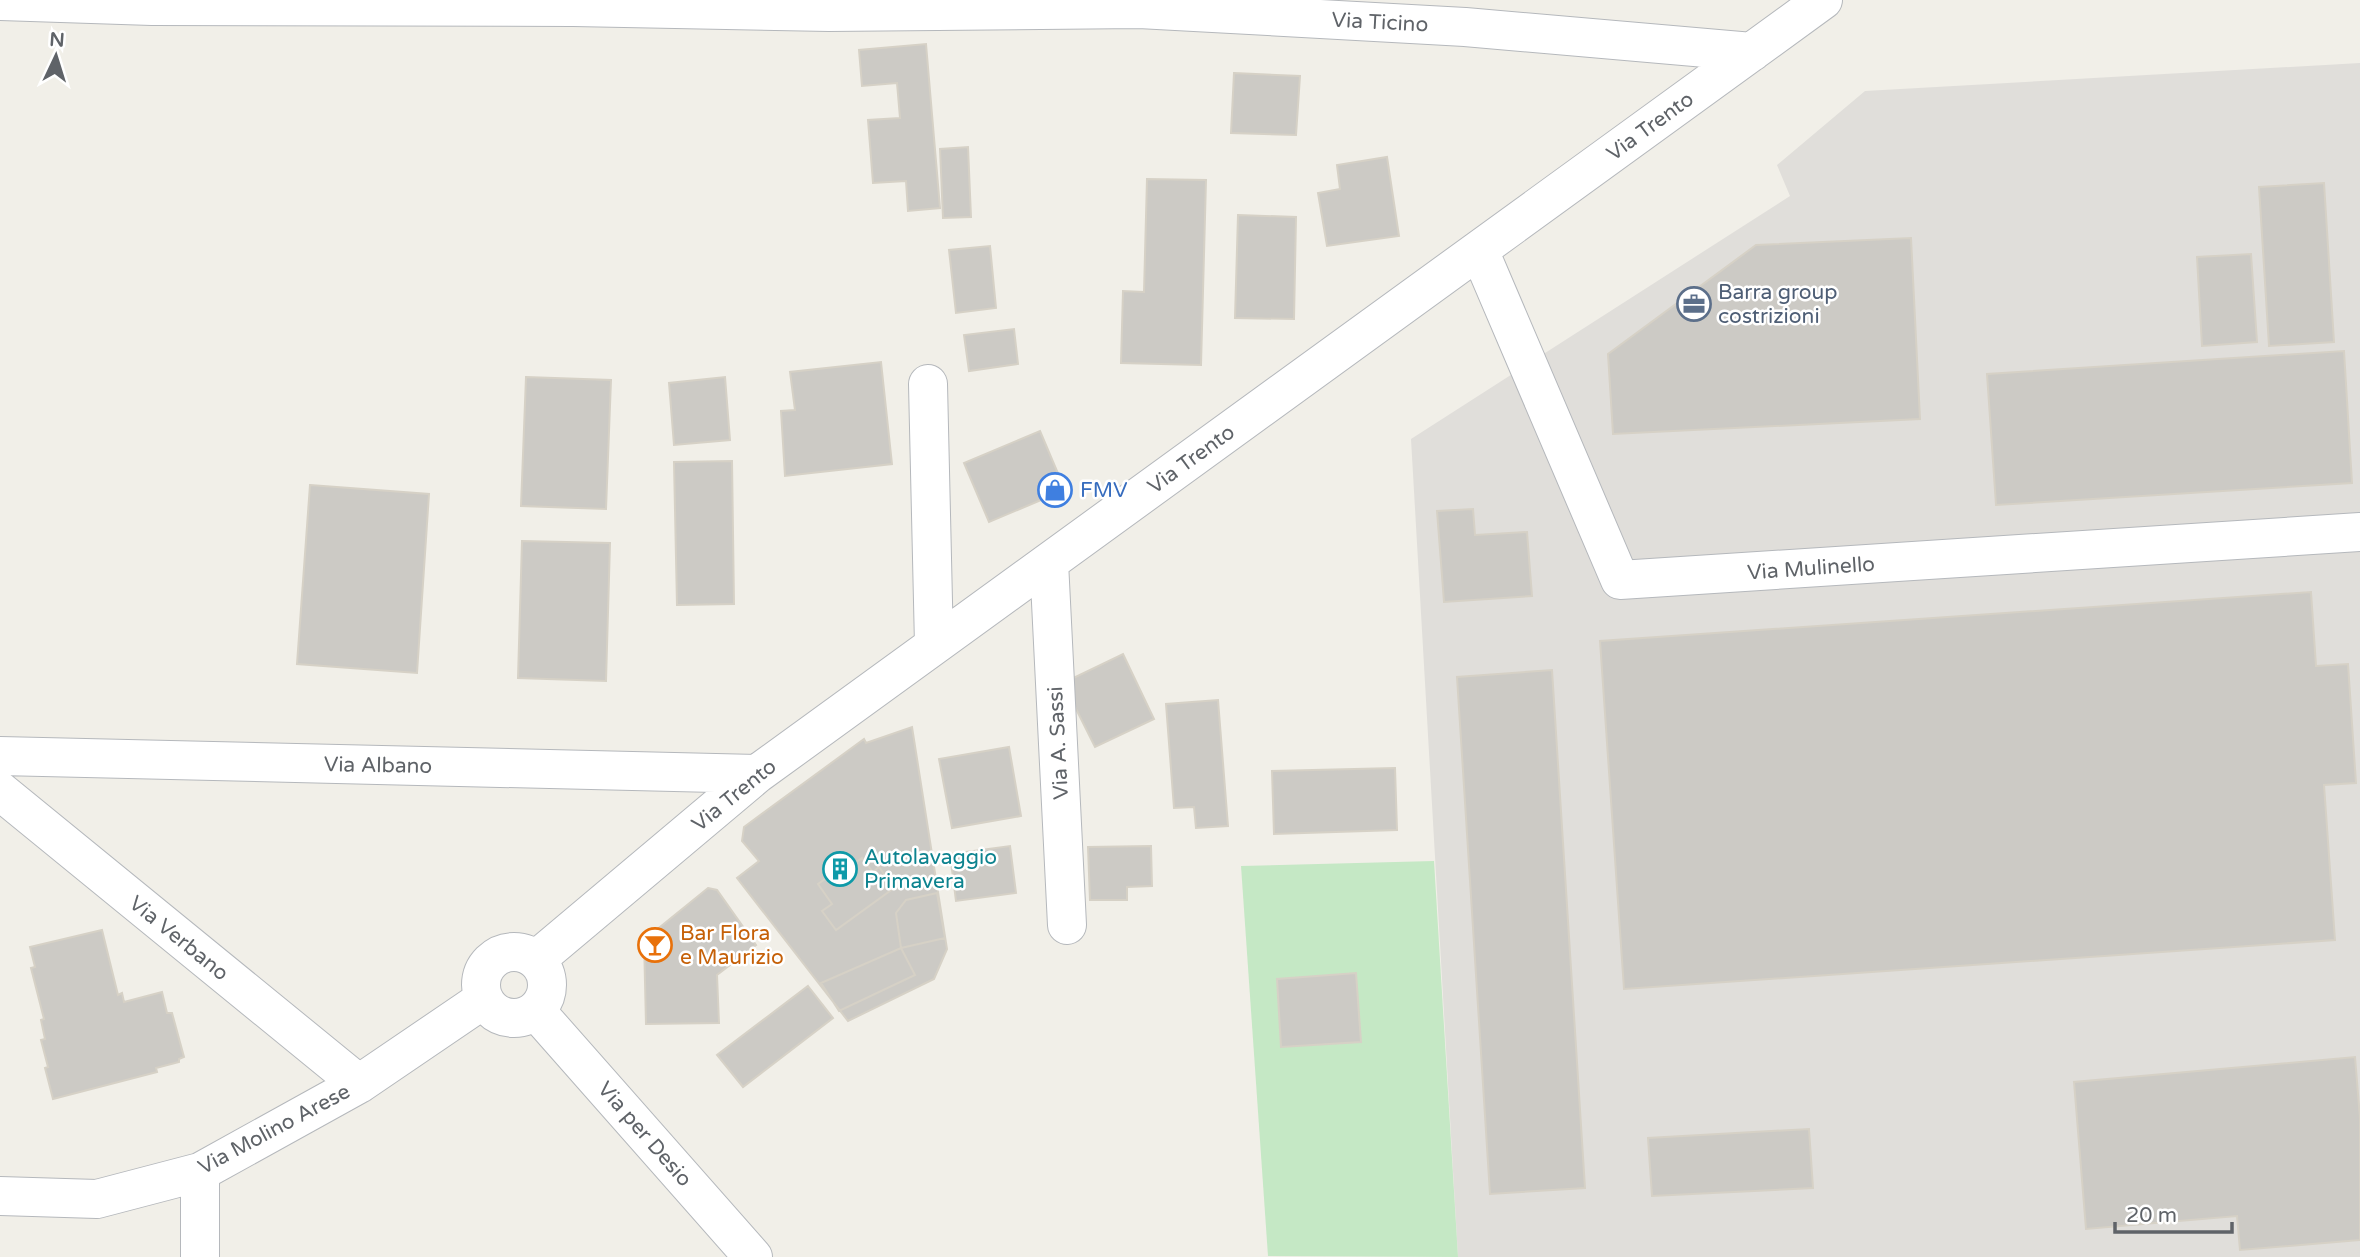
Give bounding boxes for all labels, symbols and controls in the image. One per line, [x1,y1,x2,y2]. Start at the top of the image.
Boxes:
street label: Via Ticino [1331,7,1429,38]
north arrow [21,21,91,91]
text: N [49,29,65,52]
street label: Via Trento [1602,87,1699,166]
place label: Barra group costrizioni [1718,280,1838,329]
office icon: Barra group costrizioni [1675,285,1713,323]
street label: Via Trento [1143,420,1240,499]
shop icon: FMV [1036,471,1074,509]
place label: FMV [1080,478,1128,503]
street label: Via Mulinello [1746,552,1876,585]
street label: Via A. Sassi [1043,686,1074,800]
street label: Via Albano [324,752,432,779]
street label: Via Trento [687,754,781,837]
place label: Autolavaggio Primavera [864,845,997,894]
building icon: Autolavaggio Primavera [821,850,859,888]
street label: Via Verbano [124,891,233,986]
place label: Bar Flora e Maurizio [680,921,784,970]
bar icon: Bar Flora e Maurizio [636,926,674,964]
street label: Via per Desio [592,1077,697,1192]
street label: Via Molino Arese [194,1079,354,1180]
scale bar [2115,1190,2232,1234]
text: 20 m [2126,1203,2177,1228]

